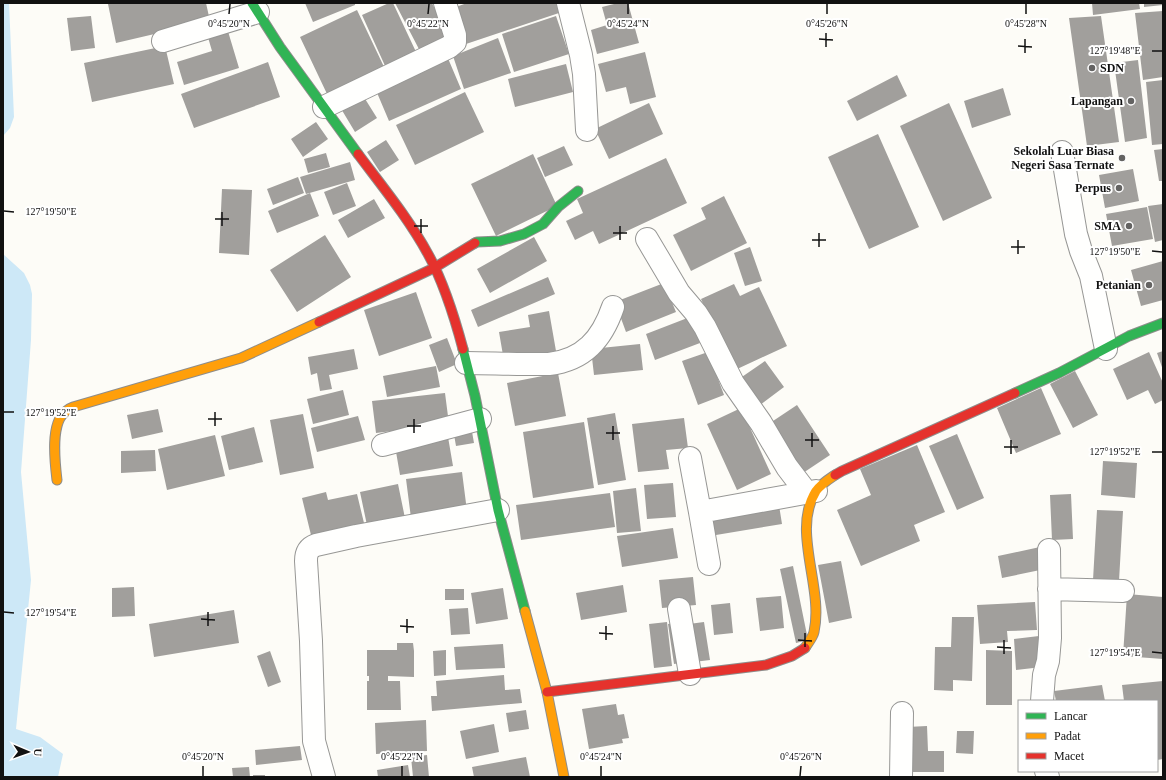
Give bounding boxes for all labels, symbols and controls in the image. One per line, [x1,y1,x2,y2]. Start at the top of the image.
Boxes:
text: 0°45'20"N [208,18,250,29]
text: 0°45'22"N [407,18,449,29]
text: 0°45'24"N [607,18,649,29]
text: 0°45'26"N [806,18,848,29]
text: 0°45'28"N [1005,18,1047,29]
text: 127°19'48"E [1090,45,1141,56]
place label: SDN [1100,61,1124,75]
marker: SDN [1087,63,1097,73]
place label: Lapangan [1071,94,1123,108]
marker: Lapangan [1126,96,1136,106]
place label: Sekolah Luar Biasa Negeri Sasa Ternate [1011,144,1115,172]
marker: Sekolah Luar Biasa Negeri Sasa Ternate [1117,153,1127,163]
place label: Perpus [1075,181,1111,195]
marker: Perpus [1114,183,1124,193]
text: 127°19'50"E [26,206,77,217]
place label: SMA [1094,219,1121,233]
marker: SMA [1124,221,1134,231]
text: 127°19'50"E [1090,246,1141,257]
place label: Petanian [1096,278,1141,292]
marker: Petanian [1144,280,1154,290]
text: 127°19'52"E [26,407,77,418]
text: 127°19'52"E [1090,446,1141,457]
text: 127°19'54"E [26,607,77,618]
text: 127°19'54"E [1090,647,1141,658]
legend [1018,700,1158,772]
text: Lancar [1054,709,1087,723]
text: Padat [1054,729,1081,743]
north arrow [8,732,48,772]
text: U [32,748,44,757]
text: Macet [1054,749,1085,763]
text: 0°45'20"N [182,751,224,762]
text: 0°45'22"N [381,751,423,762]
text: 0°45'24"N [580,751,622,762]
text: 0°45'26"N [780,751,822,762]

